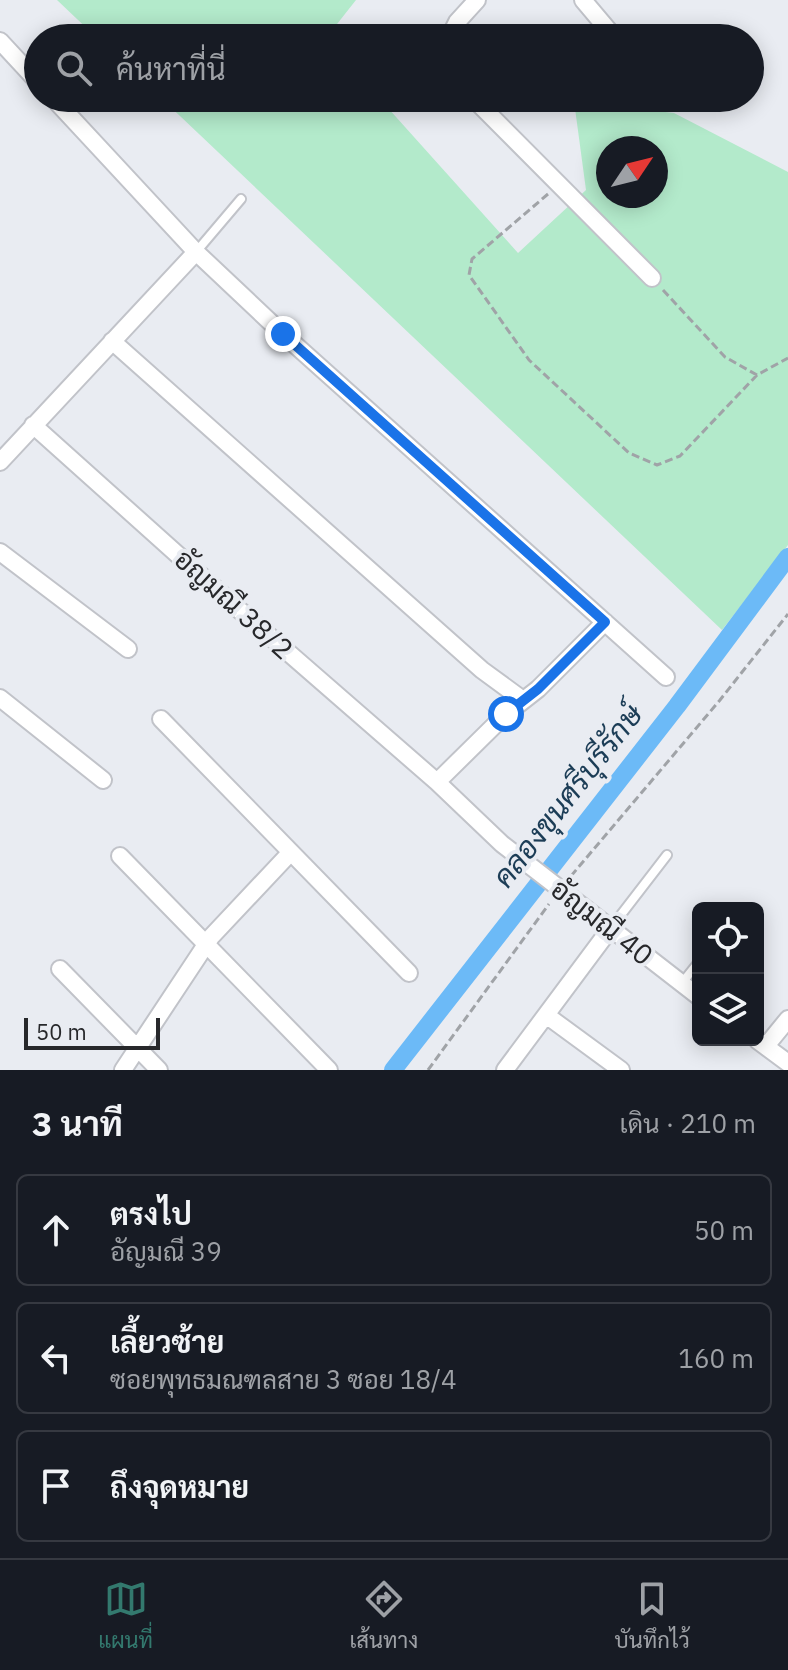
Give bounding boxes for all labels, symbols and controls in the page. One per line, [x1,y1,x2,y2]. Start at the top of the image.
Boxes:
search box [24,24,764,112]
icon: search [52,46,96,90]
text: ค้นหาที่นี่ [116,49,226,88]
north arrow [596,136,668,208]
route end [265,316,301,352]
street label: อัญมณี 38/2 [167,540,302,667]
water label: คลองขุนศรีบุรีรักษ์ [483,693,655,896]
route start [488,696,524,732]
street label: อัญมณี 40 [543,870,661,973]
map controls [692,902,764,1046]
button: locate [692,902,764,974]
button: layers [692,974,764,1046]
scale bar [24,1014,160,1050]
text: 50 m [36,1017,87,1046]
text: 3 นาที [32,1101,123,1145]
text: เดิน · 210 m [620,1106,756,1140]
text: ตรงไป [110,1194,192,1233]
icon: ahead [34,1208,78,1252]
text: 50 m [694,1213,754,1247]
text: อัญมณี 39 [110,1234,222,1268]
text: เลี้ยวซ้าย [110,1322,224,1361]
icon: left [34,1336,78,1380]
text: 160 m [678,1341,754,1375]
text: ซอยพุทธมณฑลสาย 3 ซอย 18/4 [110,1362,457,1396]
icon: arrive [34,1464,78,1508]
text: ถึงจุดหมาย [110,1467,249,1506]
tab: แผนที่ [98,1577,153,1654]
tab: เส้นทาง [349,1577,418,1654]
tab: บันทึกไว้ [615,1577,690,1654]

